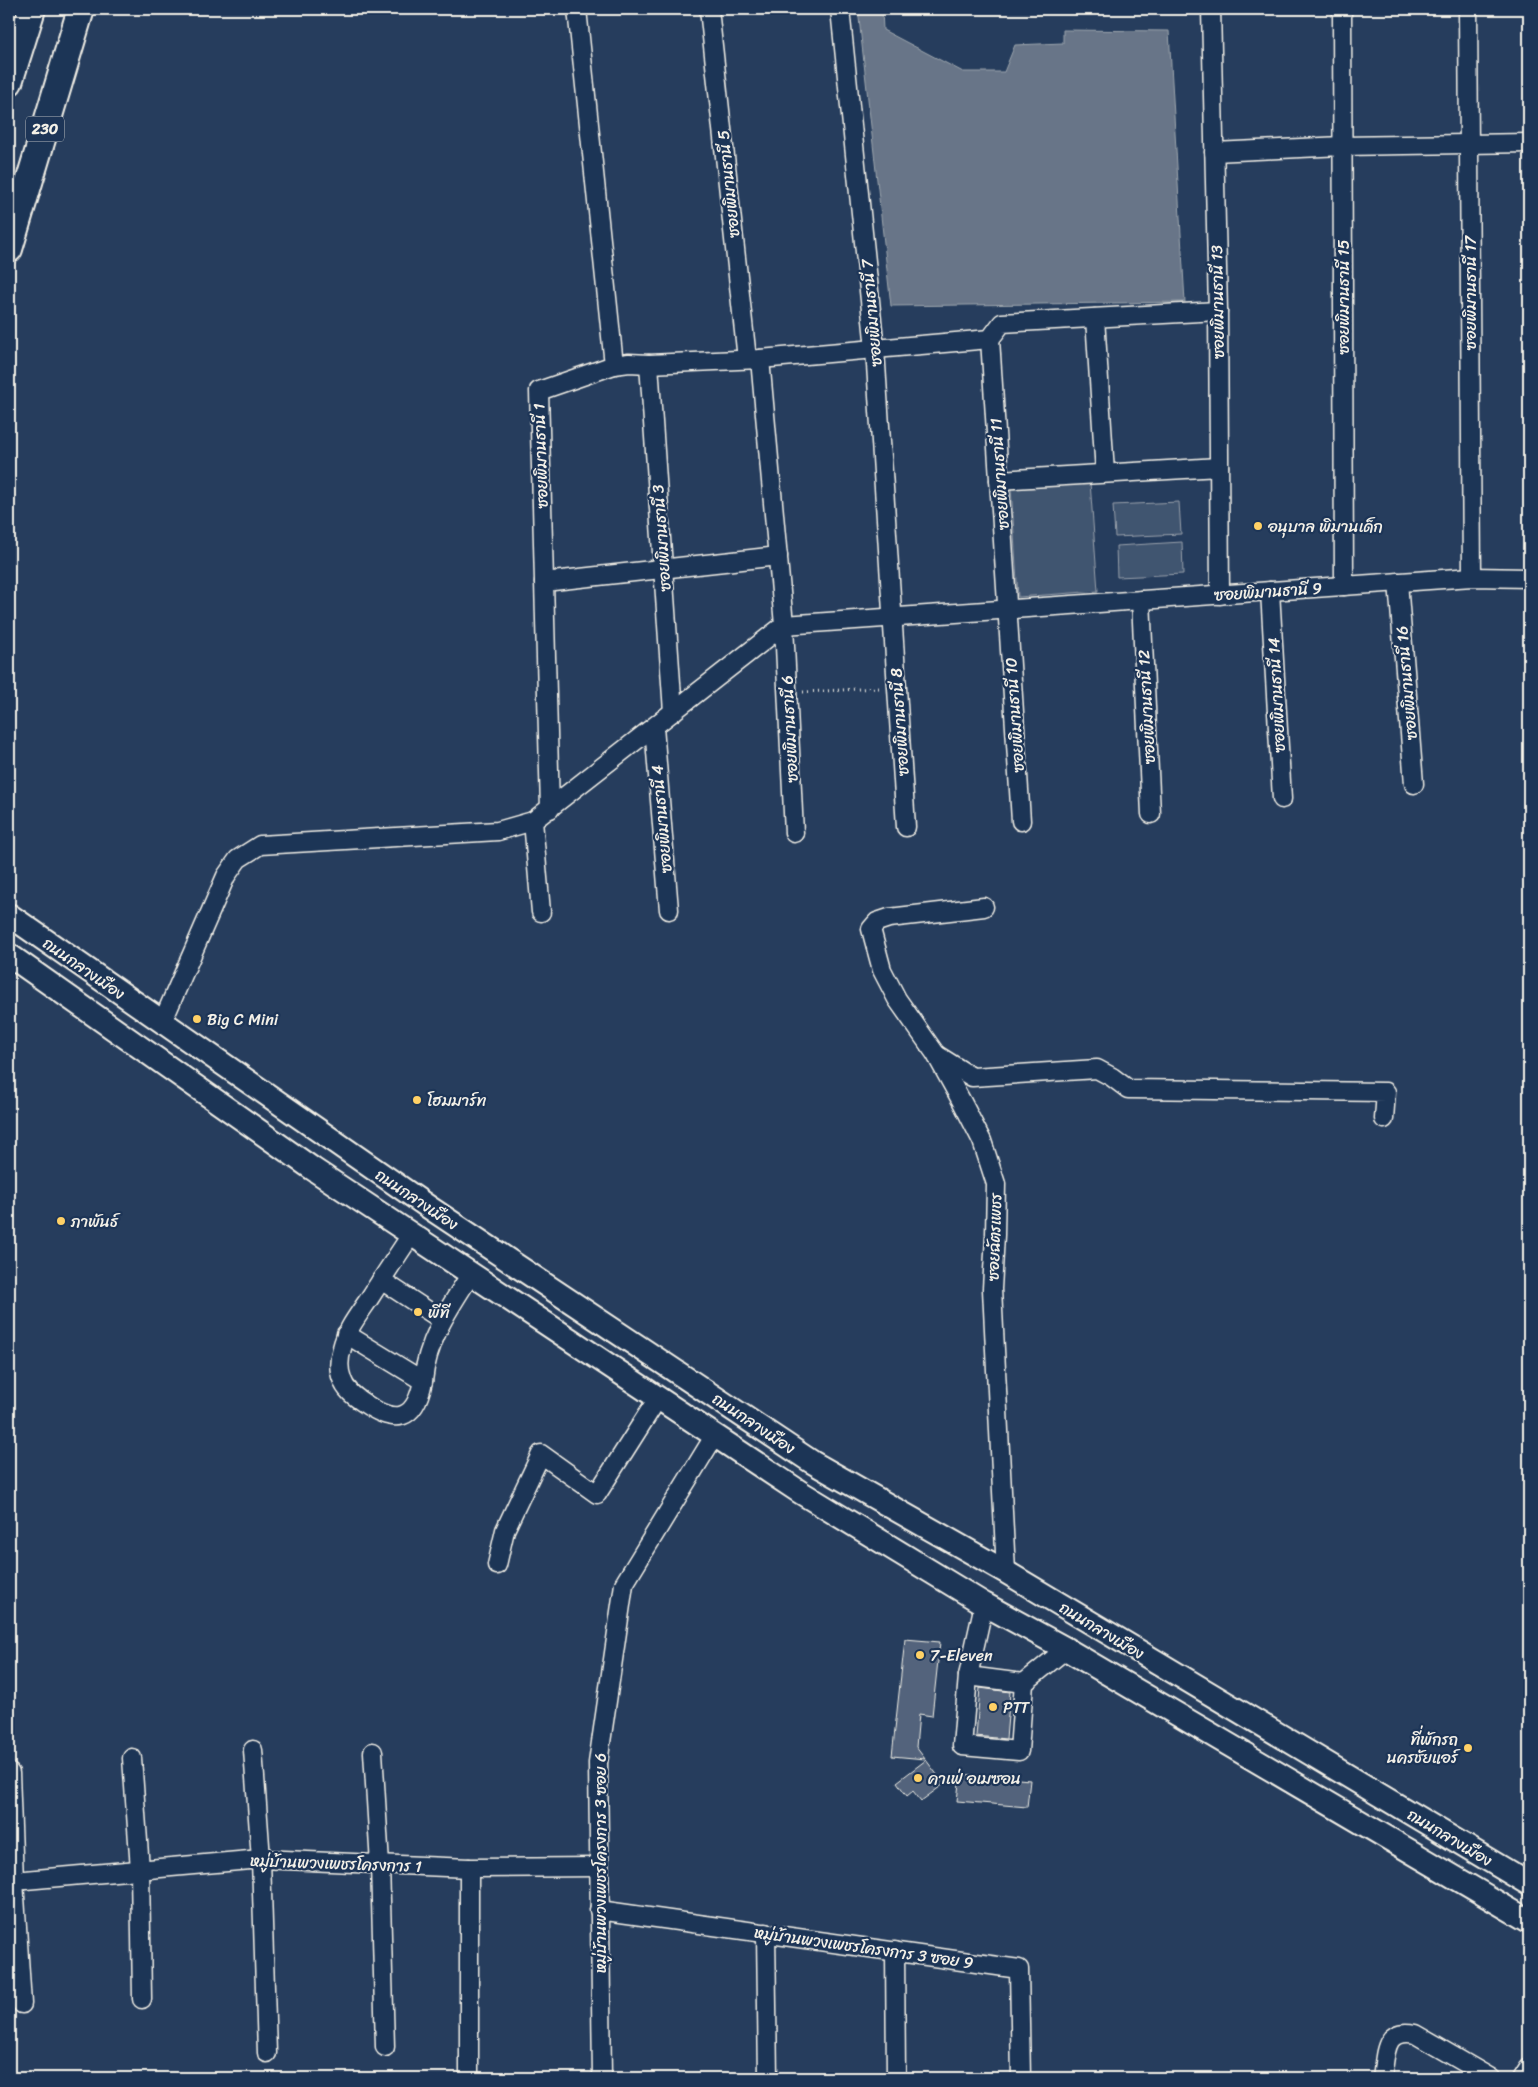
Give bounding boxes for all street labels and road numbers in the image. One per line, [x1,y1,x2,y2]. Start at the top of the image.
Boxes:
road number: 230 [26,116,64,142]
street label: ซอยพิมานธานี 5 [708,128,749,239]
street label: ซอยพิมานธานี 17 [1456,235,1485,350]
street label: ซอยพิมานธานี 15 [1329,239,1358,354]
street label: ซอยพิมานธานี 13 [1202,245,1233,359]
street label: ซอยพิมานธานี 7 [852,257,891,368]
street label: ซอยพิมานธานี 1 [524,403,557,509]
street label: ซอยพิมานธานี 11 [981,417,1018,531]
street label: ซอยพิมานธานี 3 [643,483,680,592]
street label: ซอยพิมานธานี 9 [1213,573,1323,610]
street label: ซอยพิมานธานี 16 [1387,625,1426,741]
street label: ซอยพิมานธานี 14 [1259,637,1294,753]
street label: ซอยพิมานธานี 12 [1129,649,1164,765]
street label: ซอยพิมานธานี 10 [996,656,1033,773]
street label: ซอยพิมานธานี 8 [881,667,918,777]
street label: ซอยพิมานธานี 6 [772,675,807,783]
street label: ซอยพิมานธานี 4 [642,764,681,874]
street label: ถนนกลางเมือง [36,929,132,1008]
street label: ถนนกลางเมือง [369,1161,465,1239]
street label: ซอยฉัตรเพชร [978,1192,1011,1282]
street label: ถนนกลางเมือง [706,1385,802,1463]
street label: ถนนกลางเมือง [1053,1593,1151,1668]
street label: หมู่บ้านพวงเพชรโครงการ 3 ซอย 6 [586,1753,615,1973]
street label: ถนนกลางเมือง [1401,1800,1499,1875]
street label: หมู่บ้านพวงเพชรโครงการ 1 [250,1846,422,1881]
street label: หมู่บ้านพวงเพชรโครงการ 3 ซอย 9 [753,1918,975,1977]

